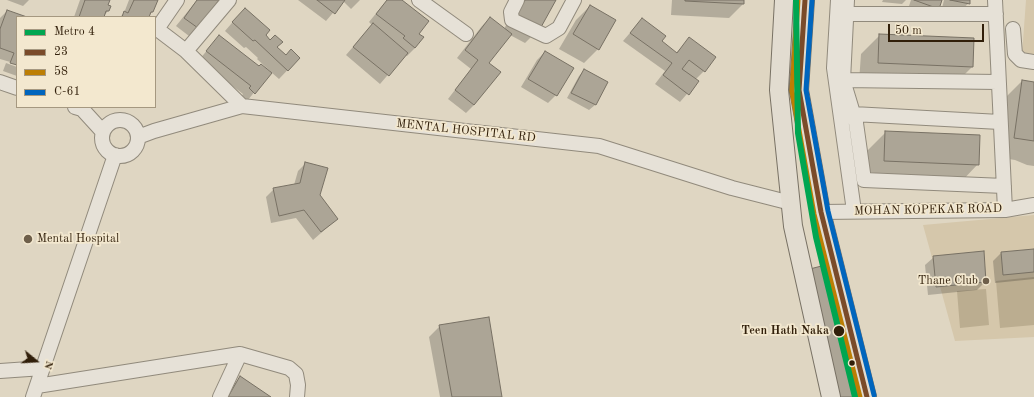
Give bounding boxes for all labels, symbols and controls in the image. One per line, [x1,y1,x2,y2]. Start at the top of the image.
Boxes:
legend [16,16,156,108]
scale bar [890,16,986,42]
text: 50 m [895,25,922,37]
text: Metro 4 [54,26,95,38]
text: 23 [54,46,68,58]
text: 58 [54,66,68,78]
text: C-61 [54,86,80,98]
street label: MENTAL HOSPITAL RD [396,117,536,145]
street label: MOHAN KOPEKAR ROAD [854,202,1002,218]
place label: Mental Hospital [37,232,119,246]
marker: Mental Hospital [22,233,34,245]
place label: Thane Club [918,274,978,288]
marker: Thane Club [981,276,991,286]
place label: Teen Hath Naka [741,324,829,338]
marker: Teen Hath Naka [832,324,846,338]
north arrow [16,341,56,381]
unlabelled marker [847,358,857,368]
text: N [41,359,54,371]

